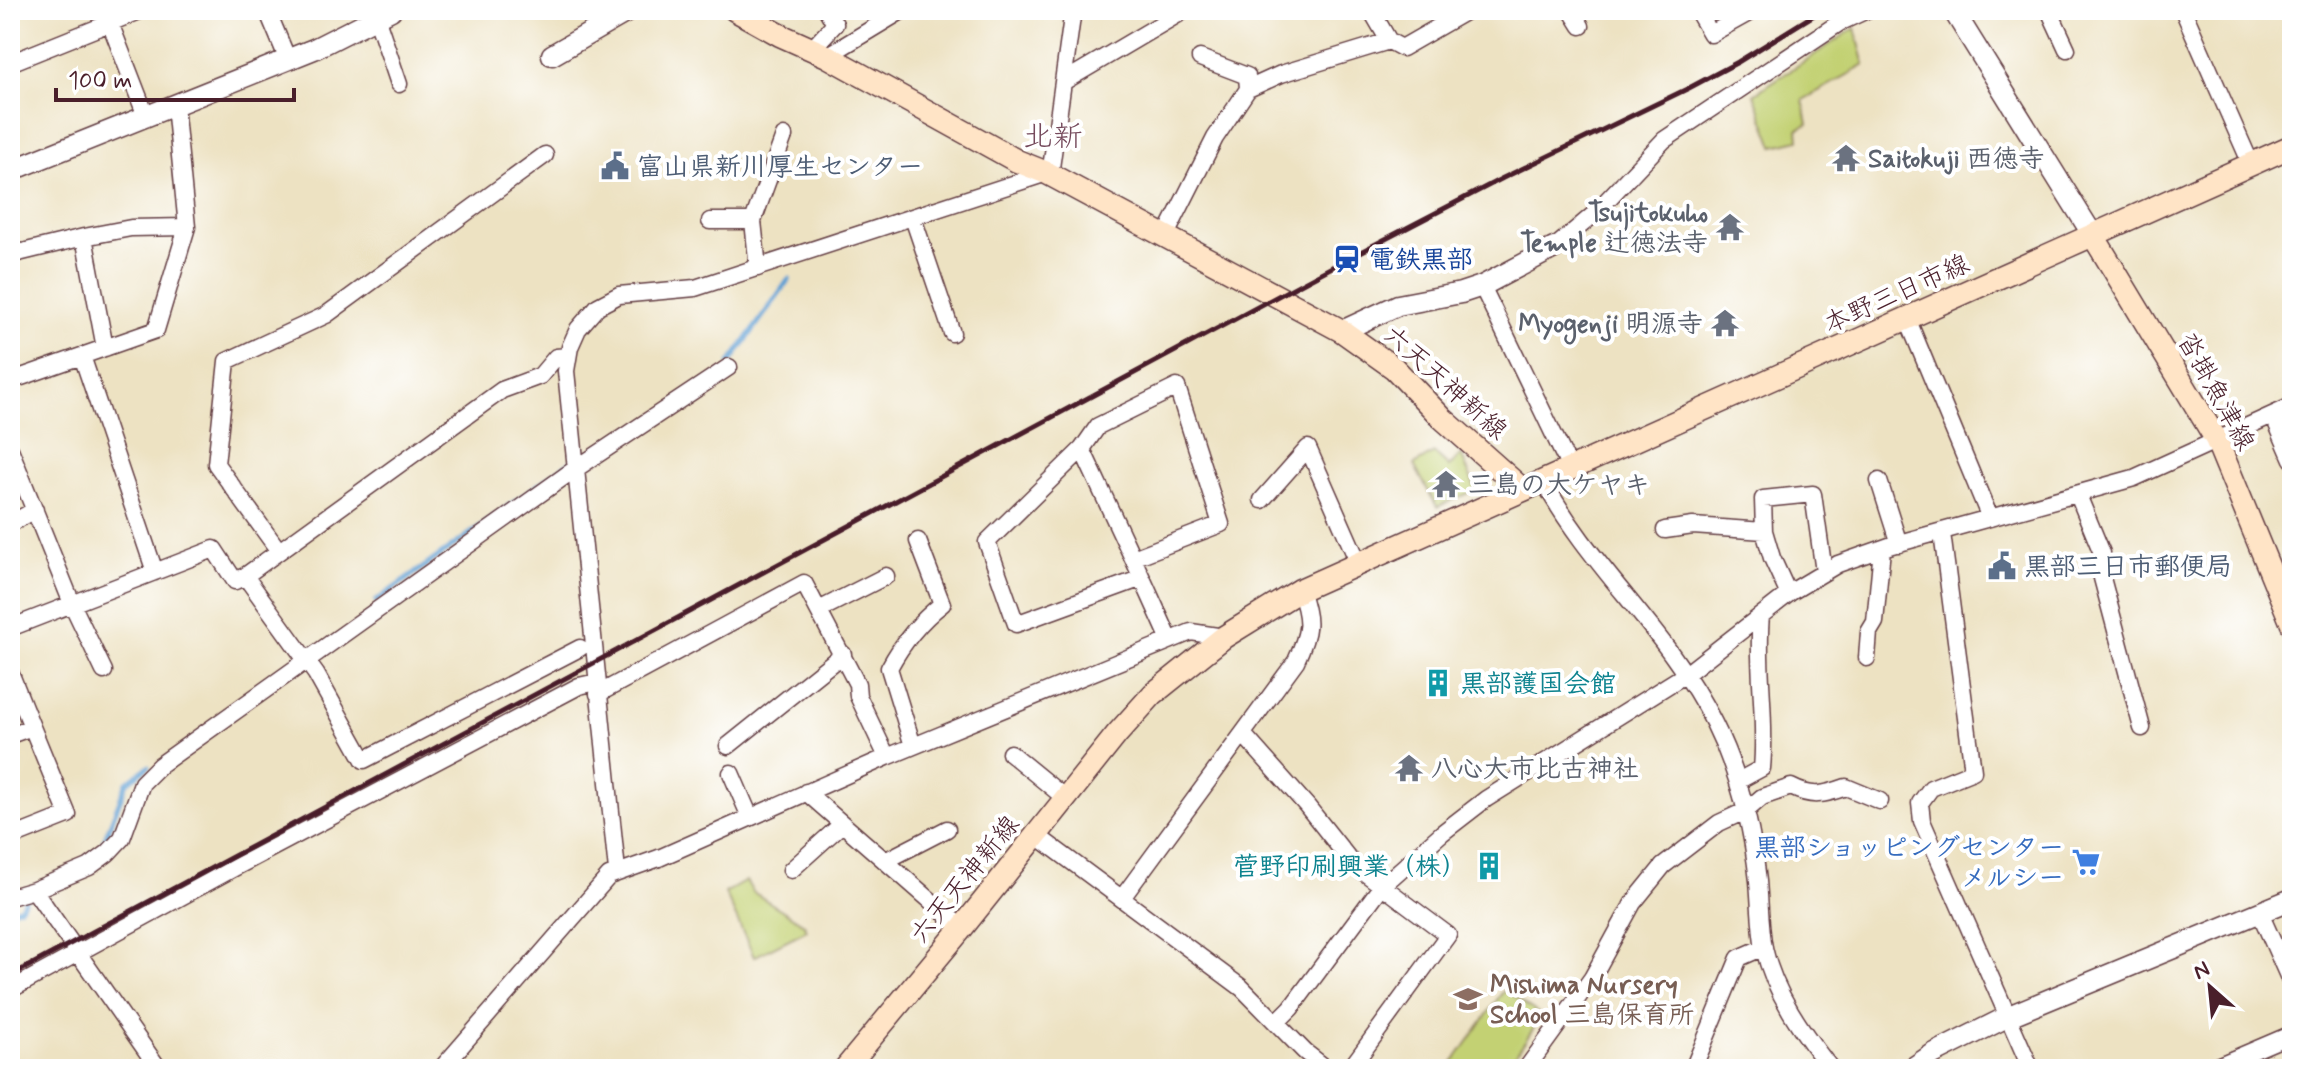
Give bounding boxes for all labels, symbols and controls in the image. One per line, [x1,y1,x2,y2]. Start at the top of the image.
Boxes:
scale bar [56,52,294,102]
text: 100 m [68,66,132,97]
district label: 北新 [1023,118,1083,157]
temple icon: Saitokuji 西徳寺 [1831,143,1861,173]
place label: Saitokuji 西徳寺 [1868,143,2045,177]
public building icon: 富山県新川厚生センター [600,151,630,181]
place label: 富山県新川厚生センター [637,151,923,185]
place label: Tsujitokuho Temple 辻徳法寺 [1520,197,1708,261]
temple icon: Tsujitokuho Temple 辻徳法寺 [1715,212,1745,242]
station icon: 電鉄黒部 [1332,244,1362,274]
place label: 電鉄黒部 [1369,244,1473,278]
street label: 本野三日市線 [1819,248,1975,342]
place label: Myogenji 明源寺 [1518,308,1703,345]
temple icon: Myogenji 明源寺 [1710,308,1740,338]
street label: 六天天神新線 [1375,319,1514,448]
street label: 沓掛魚津線 [2169,327,2262,457]
temple icon: 三島の大ケヤキ [1431,469,1461,499]
place label: 三島の大ケヤキ [1468,469,1650,503]
public building icon: 黒部三日市郵便局 [1987,551,2017,581]
place label: 黒部三日市郵便局 [2024,551,2232,585]
building icon: 黒部護国会館 [1423,668,1453,698]
place label: 黒部護国会館 [1460,668,1616,702]
temple icon: 八心大市比古神社 [1394,753,1424,783]
place label: 八心大市比古神社 [1431,753,1639,787]
street label: 六天天神新線 [903,809,1028,952]
place label: 黒部ショッピングセンター メルシー [1754,832,2064,896]
supermarket icon: 黒部ショッピングセンター メルシー [2071,847,2101,877]
place label: 菅野印刷興業（株） [1233,851,1467,885]
building icon: 菅野印刷興業（株） [1474,851,1504,881]
north arrow [2170,947,2250,1027]
text: N [2189,955,2215,987]
place label: Mishima Nursery School 三島保育所 [1490,969,1694,1033]
school or university icon: Mishima Nursery School 三島保育所 [1453,984,1483,1014]

